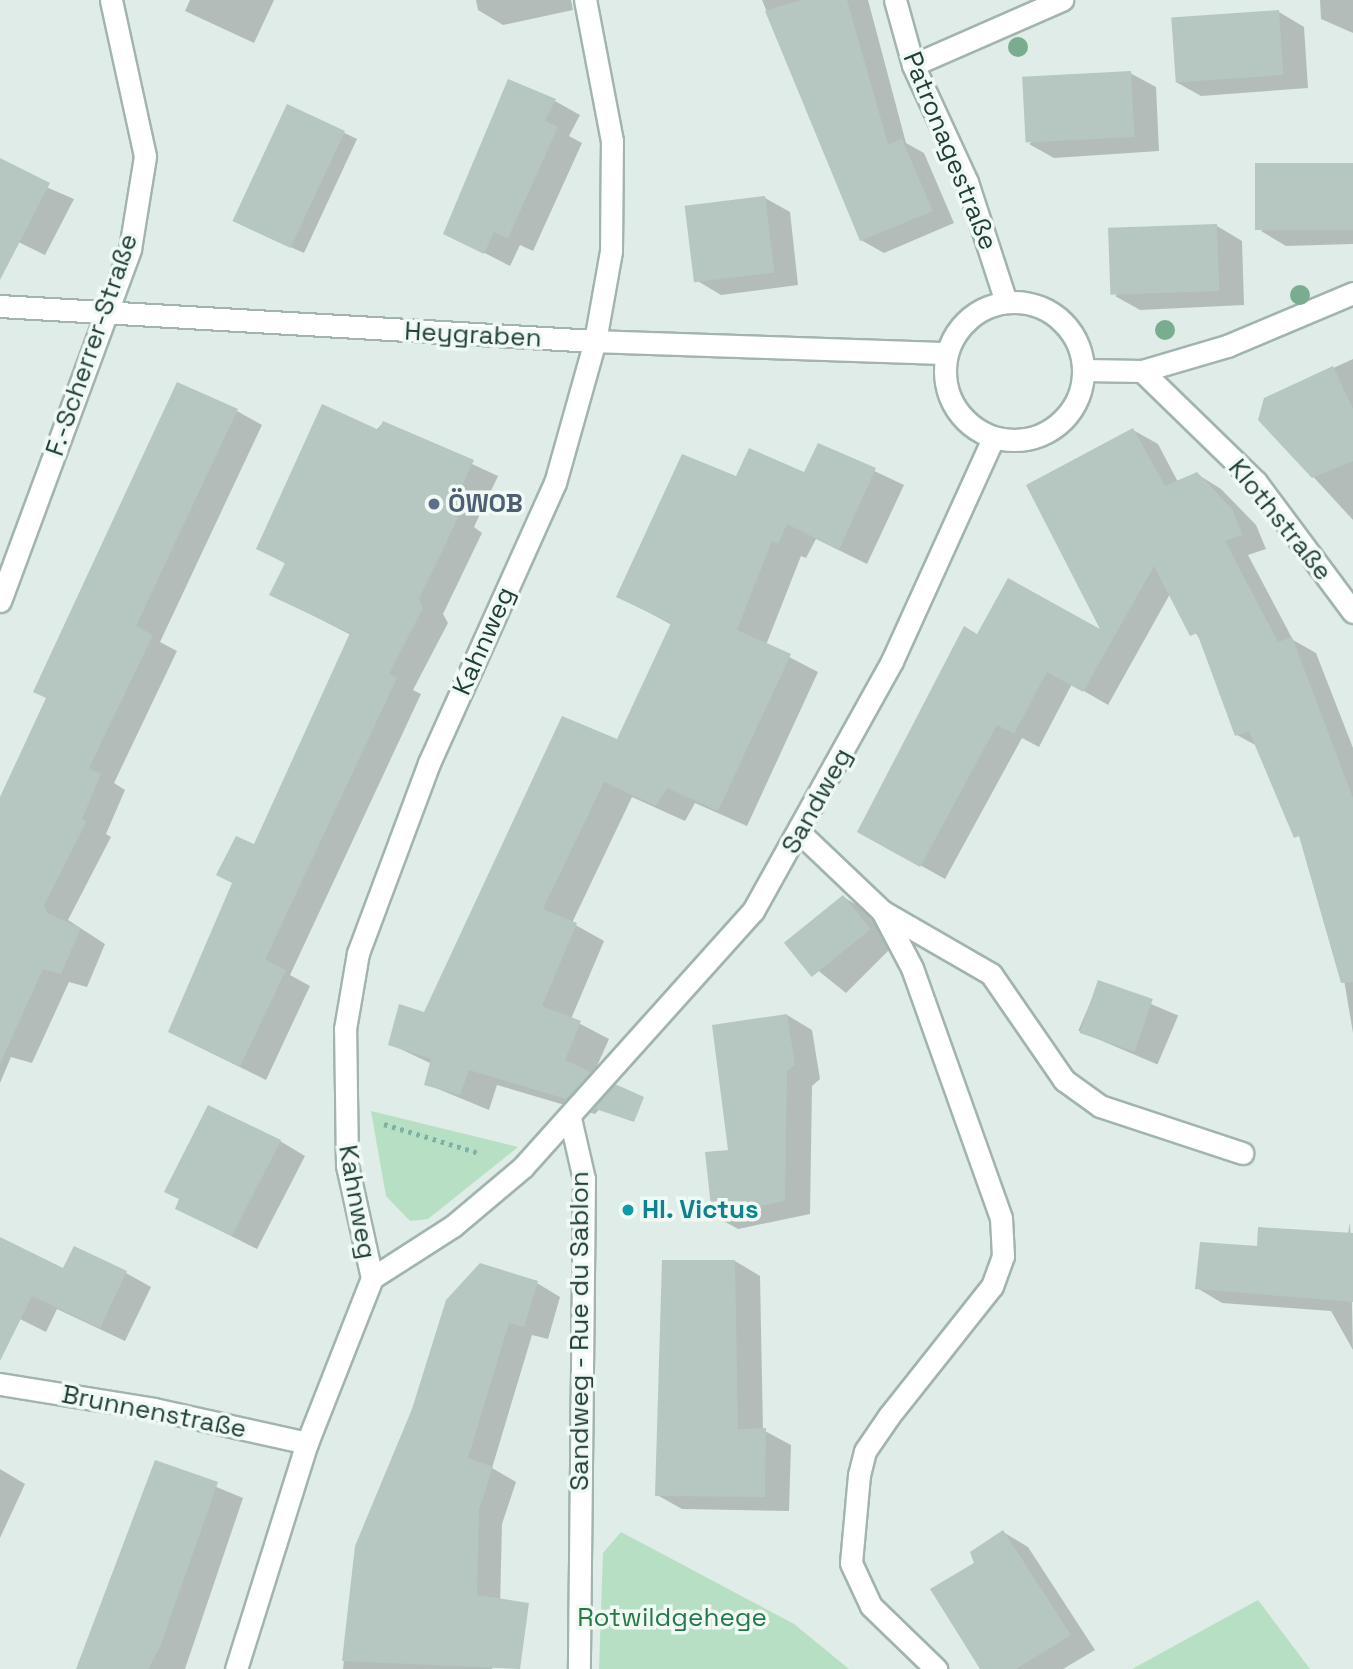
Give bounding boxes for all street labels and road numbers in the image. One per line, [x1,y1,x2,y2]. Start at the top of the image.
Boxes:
street label: Patronagestraße [896,47,1004,255]
street label: F.-Scherrer-Straße [39,230,145,460]
street label: Heygraben [404,316,542,354]
street label: Klothstraße [1222,453,1338,587]
street label: Kahnweg [446,582,522,700]
street label: Sandweg [775,743,859,859]
street label: Kahnweg [332,1143,382,1261]
street label: Sandweg - Rue du Sablon [564,1170,596,1492]
street label: Brunnenstraße [59,1379,249,1445]

